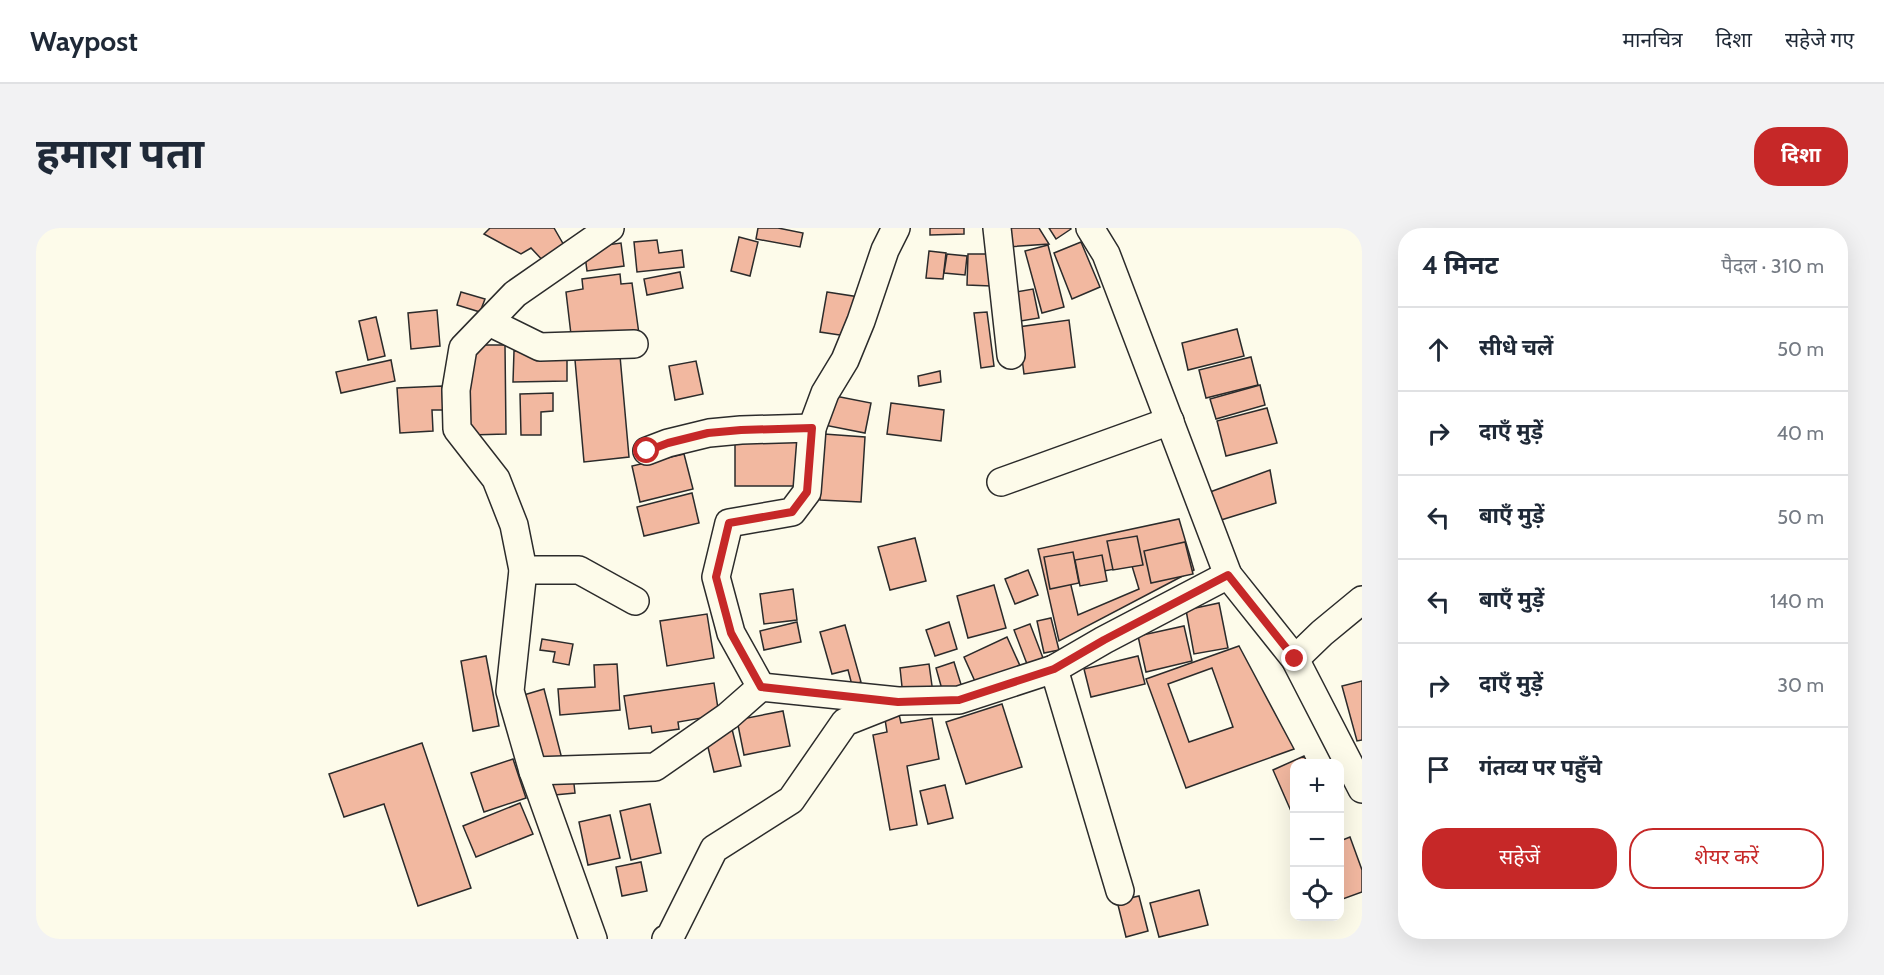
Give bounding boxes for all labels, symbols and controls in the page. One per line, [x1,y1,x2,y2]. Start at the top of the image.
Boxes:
text: Waypost [30,24,138,58]
text: मानचित्र [1623,27,1683,52]
text: दिशा [1716,27,1752,52]
text: सहेजे गए [1785,27,1854,52]
text: हमारा पता [36,127,204,179]
button: दिशा [1754,127,1848,186]
text: 4 मिनट [1422,249,1499,281]
text: पैदल · 310 m [1721,254,1824,278]
icon: ahead [1422,333,1455,366]
text: सीधे चलें [1479,334,1553,361]
text: 50 m [1777,337,1824,361]
icon: right [1422,417,1455,450]
text: दाएँ मुड़ें [1479,418,1543,445]
text: 40 m [1776,421,1824,445]
route start [633,437,659,463]
icon: left [1422,501,1455,534]
text: बाएँ मुड़ें [1479,502,1544,529]
text: 50 m [1777,505,1824,529]
icon: left [1422,585,1455,618]
text: बाएँ मुड़ें [1479,586,1544,613]
text: 140 m [1770,589,1824,613]
route end [1281,645,1307,671]
icon: right [1422,669,1455,702]
text: दाएँ मुड़ें [1479,670,1543,697]
text: 30 m [1777,673,1824,697]
icon: arrive [1422,753,1455,786]
text: गंतव्य पर पहुँचे [1479,754,1602,781]
map controls [1290,759,1344,921]
button: + [1290,759,1344,813]
button: − [1290,813,1344,867]
button: सहेजें [1422,828,1617,889]
button: शेयर करें [1629,828,1824,889]
button: locate [1290,867,1344,921]

